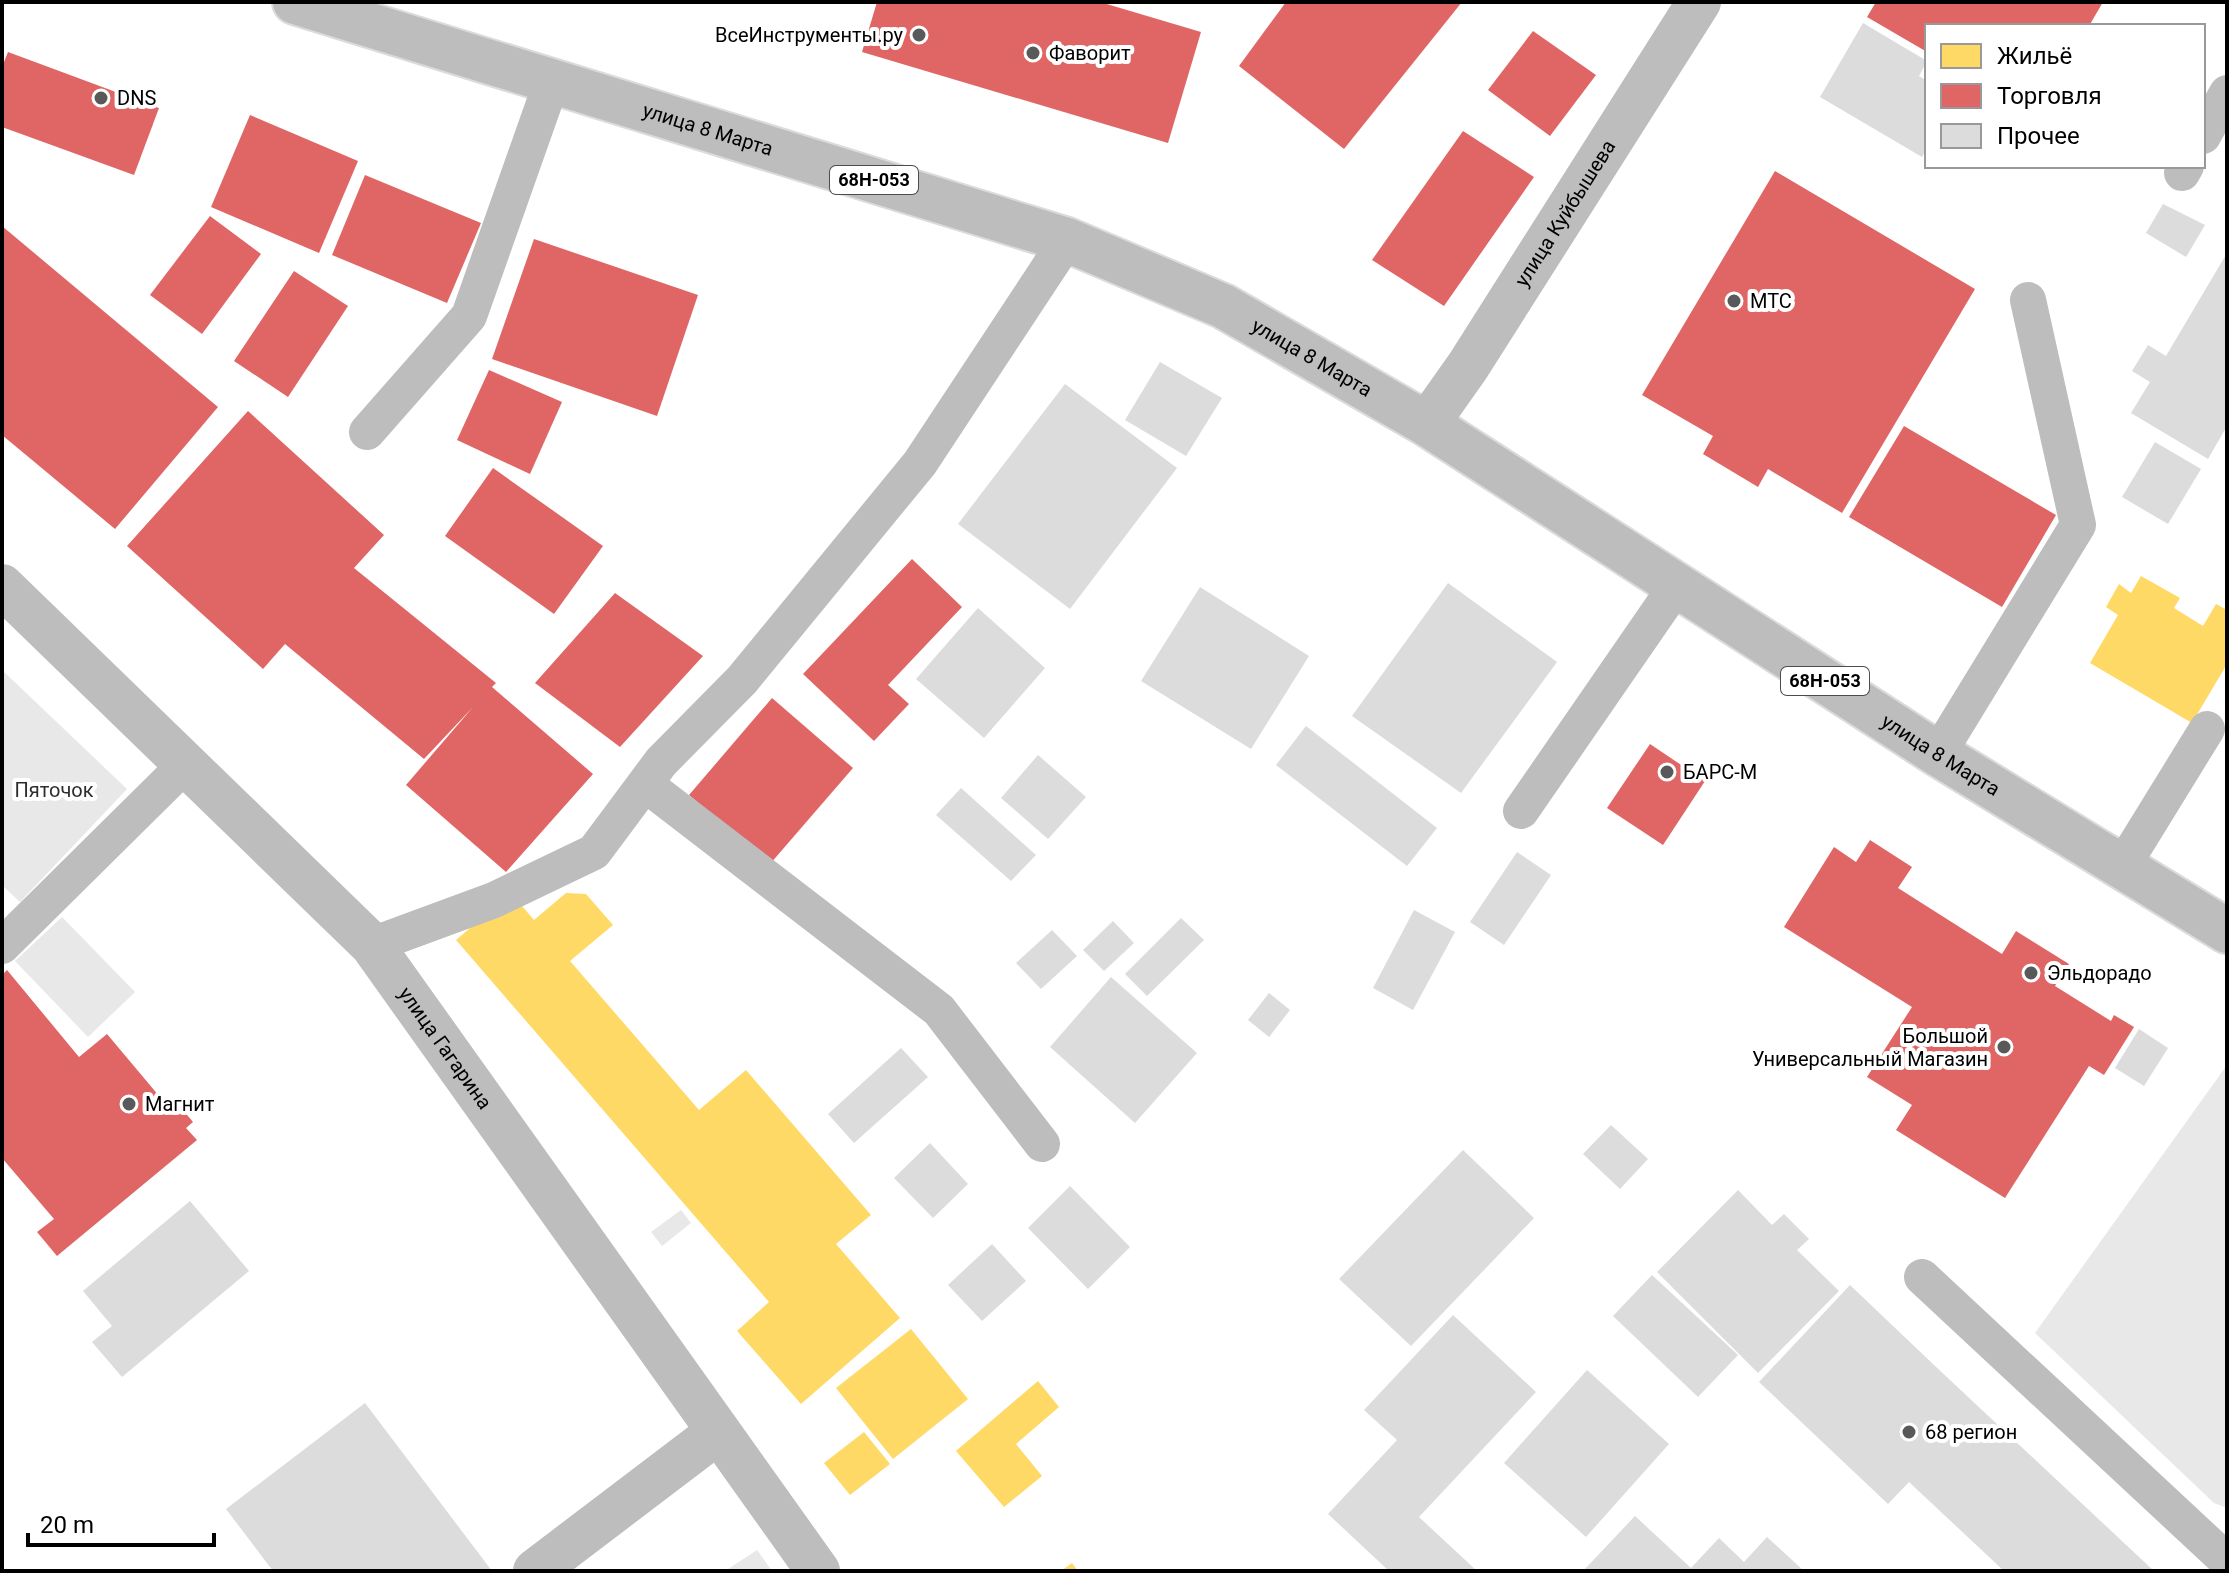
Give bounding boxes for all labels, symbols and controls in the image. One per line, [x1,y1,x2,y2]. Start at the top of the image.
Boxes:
place label: ВсеИнструменты.ру [715,23,904,47]
legend [1925,24,2205,168]
marker: ВсеИнструменты.ру [910,26,928,44]
place label: Фаворит [1049,41,1131,65]
text: Жильё [1997,42,2072,70]
marker: Фаворит [1024,44,1042,62]
text: Торговля [1997,82,2102,110]
place label: DNS [117,86,156,110]
marker: DNS [92,89,110,107]
street label: улица 8 Марта [640,98,776,161]
text: Прочее [1997,122,2080,150]
street label: улица Куйбышева [1510,135,1620,291]
road number: 68Н-053 [830,166,918,194]
place label: МТС [1750,289,1792,313]
marker: МТС [1725,292,1743,310]
street label: улица 8 Марта [1247,313,1377,402]
road number: 68Н-053 [1781,667,1869,695]
street label: улица 8 Марта [1877,709,2004,801]
place label: БАРС-М [1683,760,1757,784]
marker: БАРС-М [1658,763,1676,781]
park label: Пяточок [15,778,94,802]
place label: Эльдорадо [2047,961,2152,985]
marker: Эльдорадо [2022,964,2040,982]
street label: улица Гагарина [394,982,497,1114]
place label: Большой Универсальный Магазин [1752,1024,1988,1071]
marker: Большой Универсальный Магазин [1995,1038,2013,1056]
place label: Магнит [145,1092,215,1116]
marker: Магнит [120,1095,138,1113]
place label: 68 регион [1925,1420,2017,1444]
marker: 68 регион [1900,1423,1918,1441]
scale bar [28,1497,214,1547]
text: 20 m [40,1511,94,1539]

